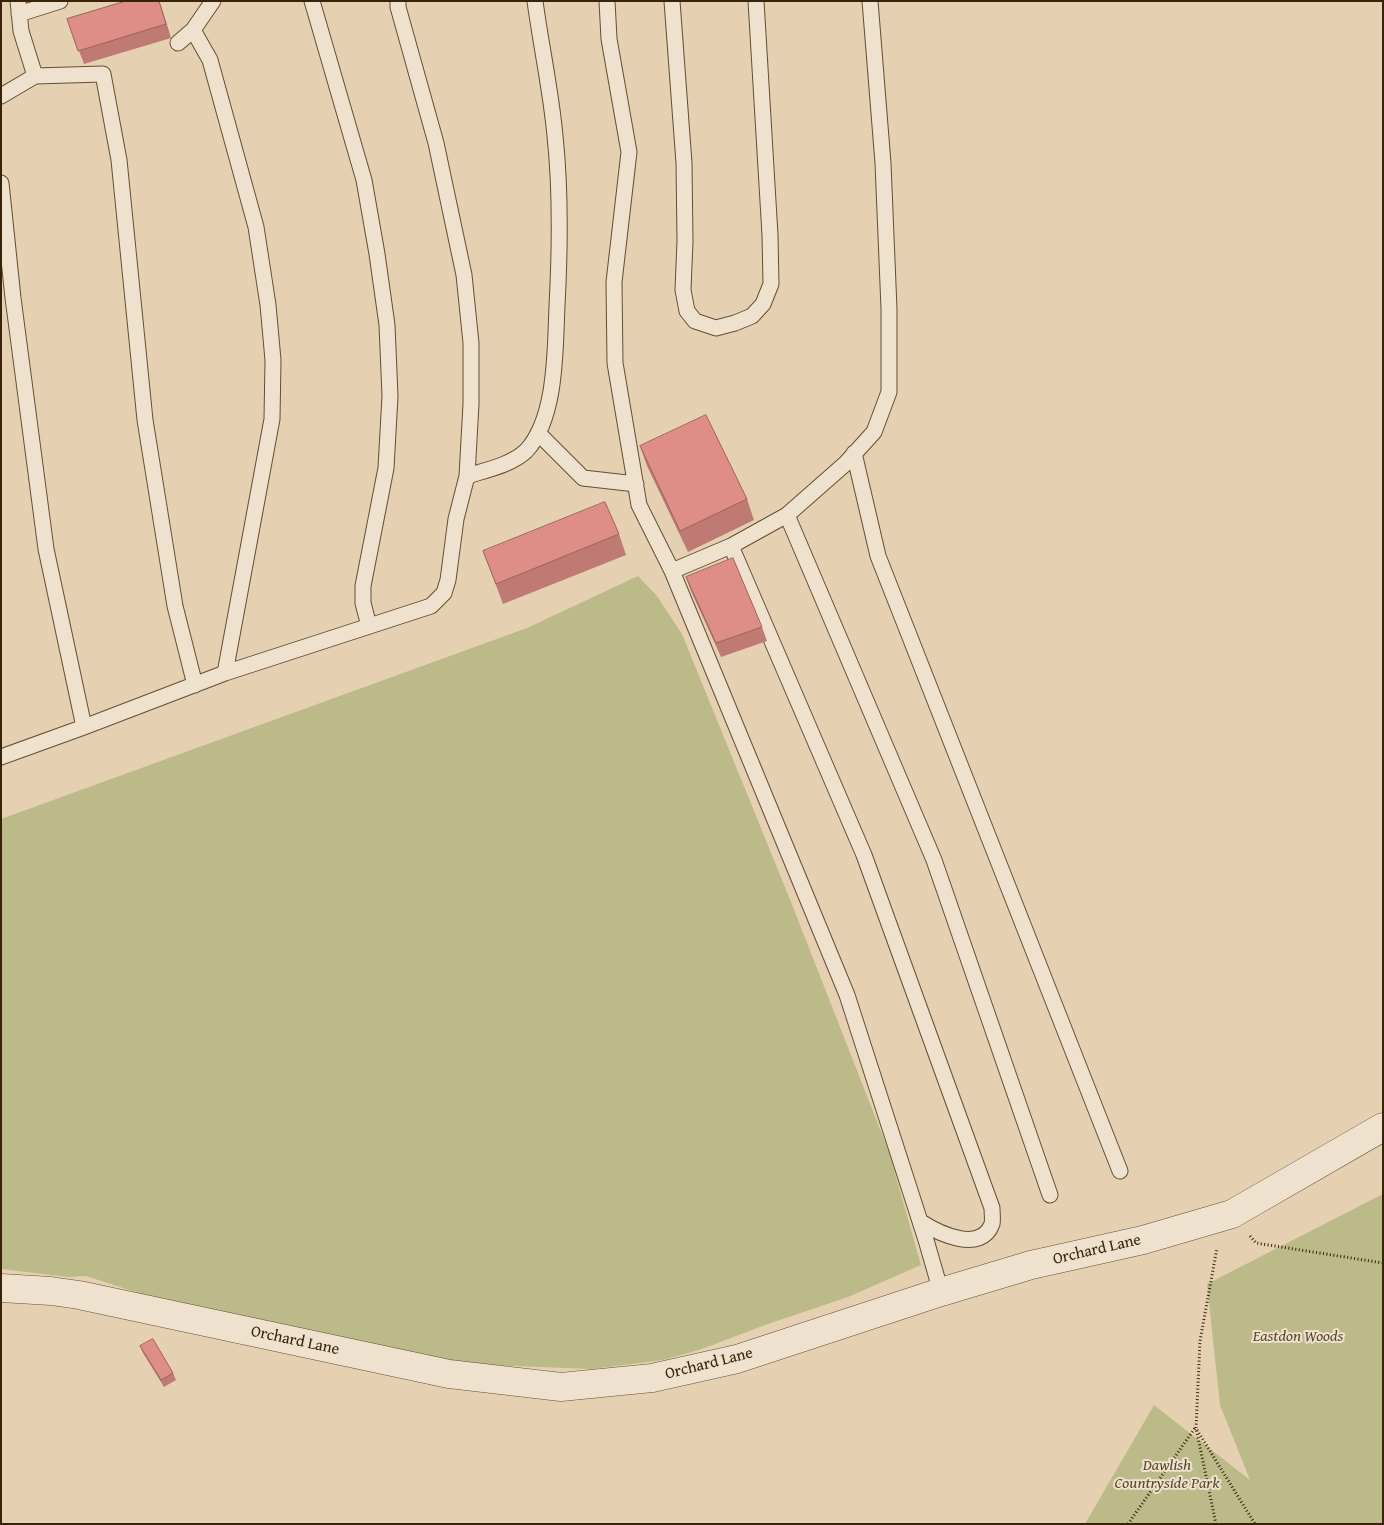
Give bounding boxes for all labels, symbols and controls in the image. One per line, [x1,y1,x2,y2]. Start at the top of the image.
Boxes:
street label: Orchard Lane [1051,1231,1143,1269]
street label: Orchard Lane [249,1322,341,1360]
park label: Eastdon Woods [1253,1327,1343,1347]
street label: Orchard Lane [663,1344,755,1384]
park label: Dawlish Countryside Park [1114,1456,1220,1494]

